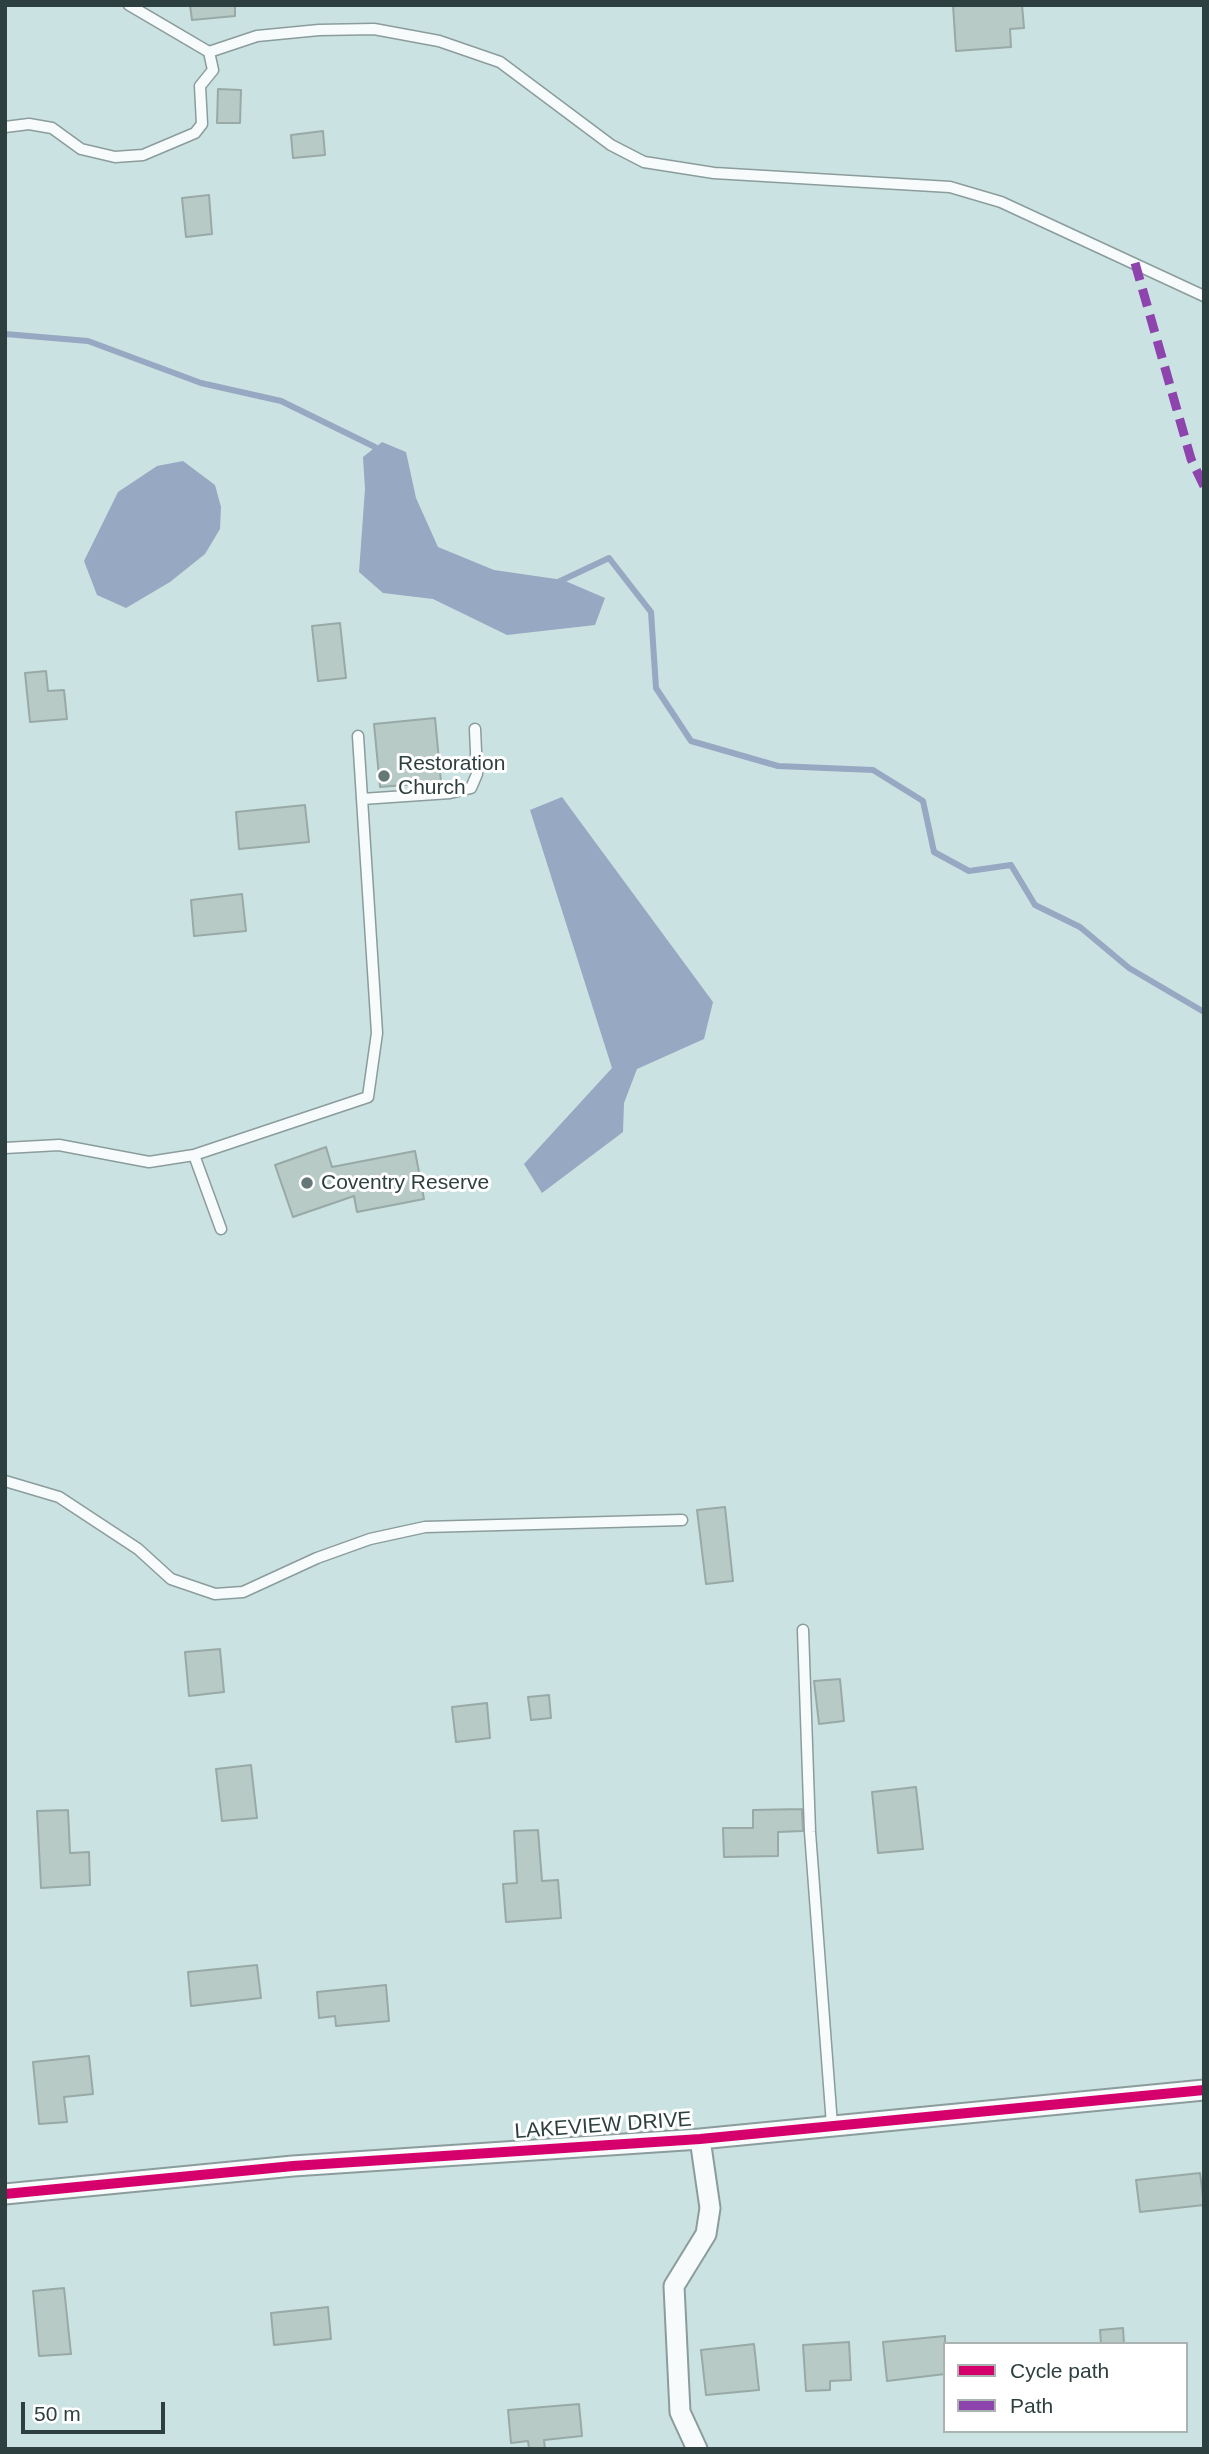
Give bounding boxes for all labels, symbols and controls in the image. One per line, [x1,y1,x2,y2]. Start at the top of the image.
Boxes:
place label: Restoration Church [398,751,505,801]
marker: Restoration Church [376,768,392,784]
place label: Coventry Reserve [321,1170,489,1196]
marker: Coventry Reserve [299,1175,315,1191]
street label: LAKEVIEW DRIVE [514,2107,692,2145]
legend [943,2342,1188,2433]
text: Cycle path [1010,2359,1109,2382]
scale bar [24,2388,168,2432]
text: Path [1010,2394,1053,2417]
text: 50 m [34,2402,81,2425]

